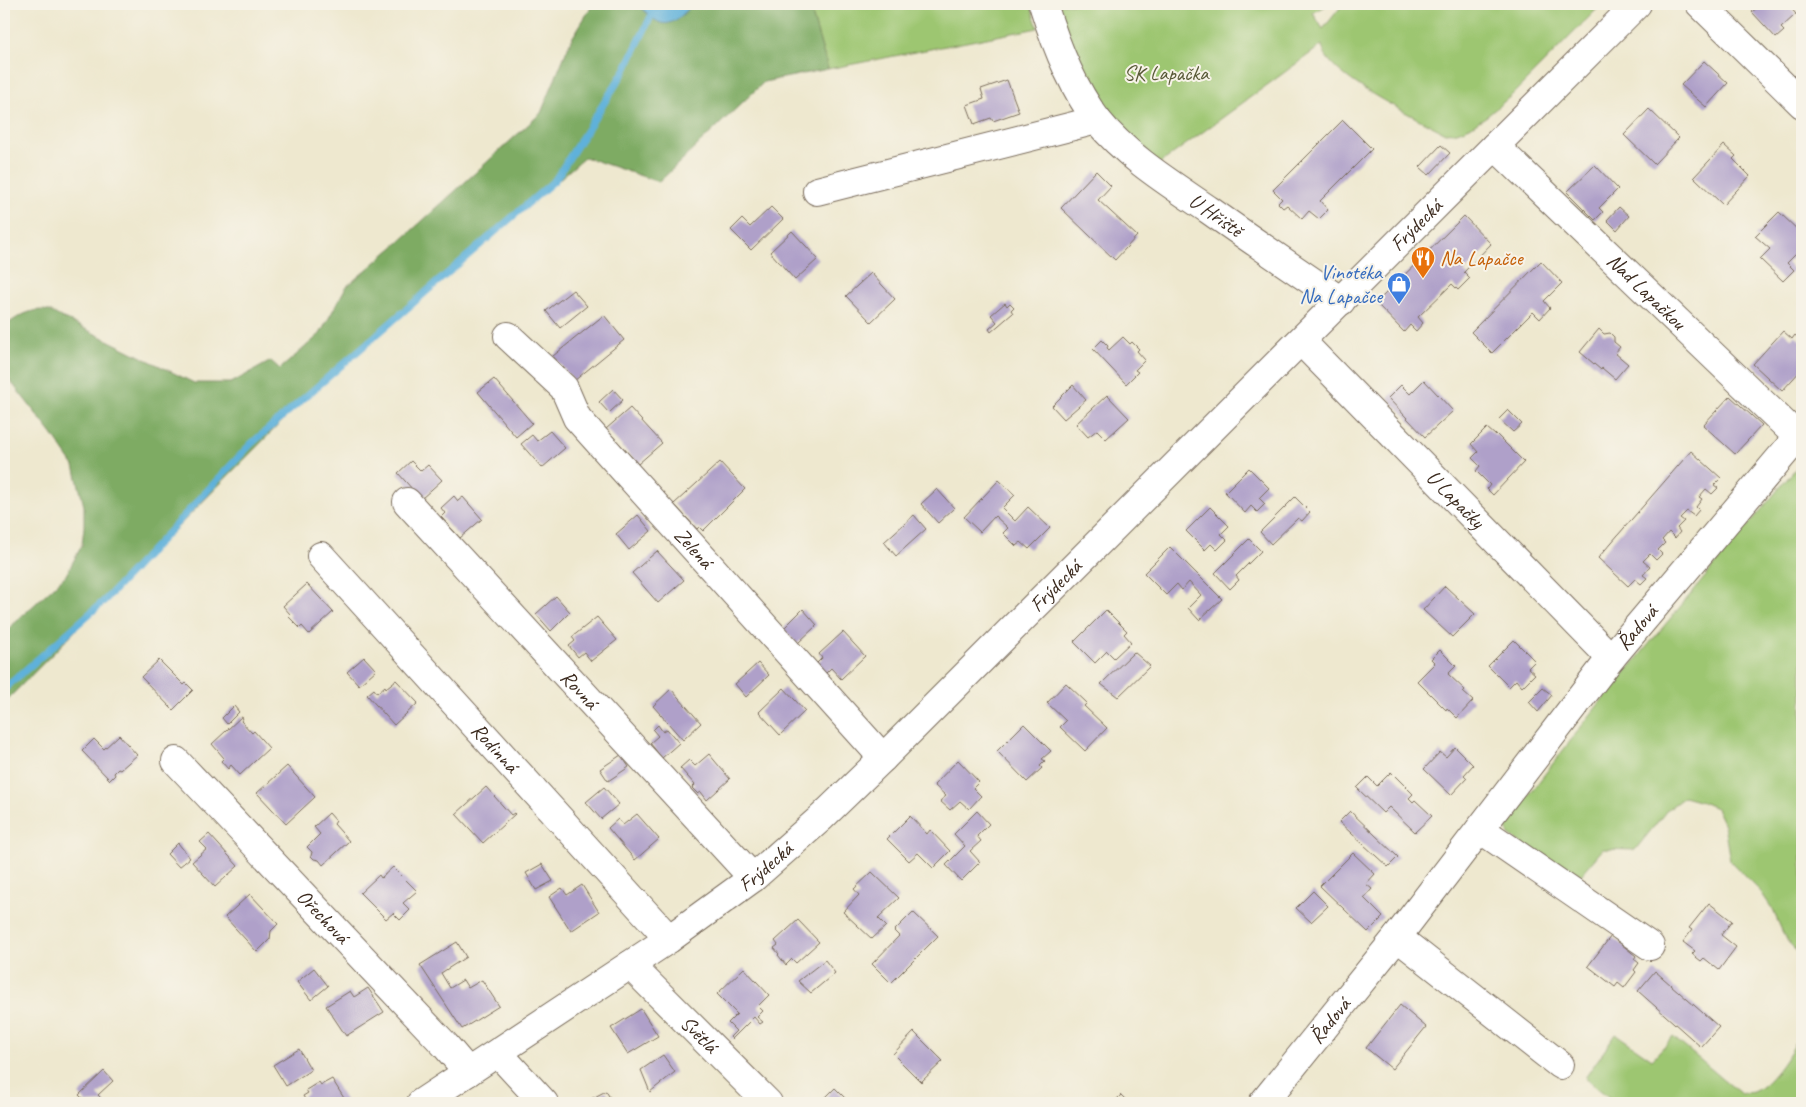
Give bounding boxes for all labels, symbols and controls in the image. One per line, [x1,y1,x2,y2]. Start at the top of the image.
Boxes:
park label: SK Lapačka [1124,60,1210,86]
street label: U Hřiště [1184,187,1250,244]
street label: Frýdecká [1384,192,1449,257]
restaurant icon: Na Lapačce [1410,245,1436,279]
place label: Na Lapačce [1440,245,1525,271]
street label: Nad Lapačkou [1602,248,1692,336]
place label: Vinotéka Na Lapačce [1300,259,1384,309]
shop icon: Vinotéka Na Lapačce [1386,271,1412,305]
street label: U Lapačky [1421,464,1491,535]
street label: Zelená [669,522,720,575]
street label: Frýdecká [1024,553,1088,617]
street label: Řadová [1610,598,1665,655]
street label: Rovná [555,665,605,716]
street label: Rodinná [466,717,526,780]
street label: Frýdecká [733,835,799,897]
street label: Ořechová [291,884,356,950]
street label: Řadová [1303,991,1357,1049]
street label: Světlá [675,1010,725,1060]

